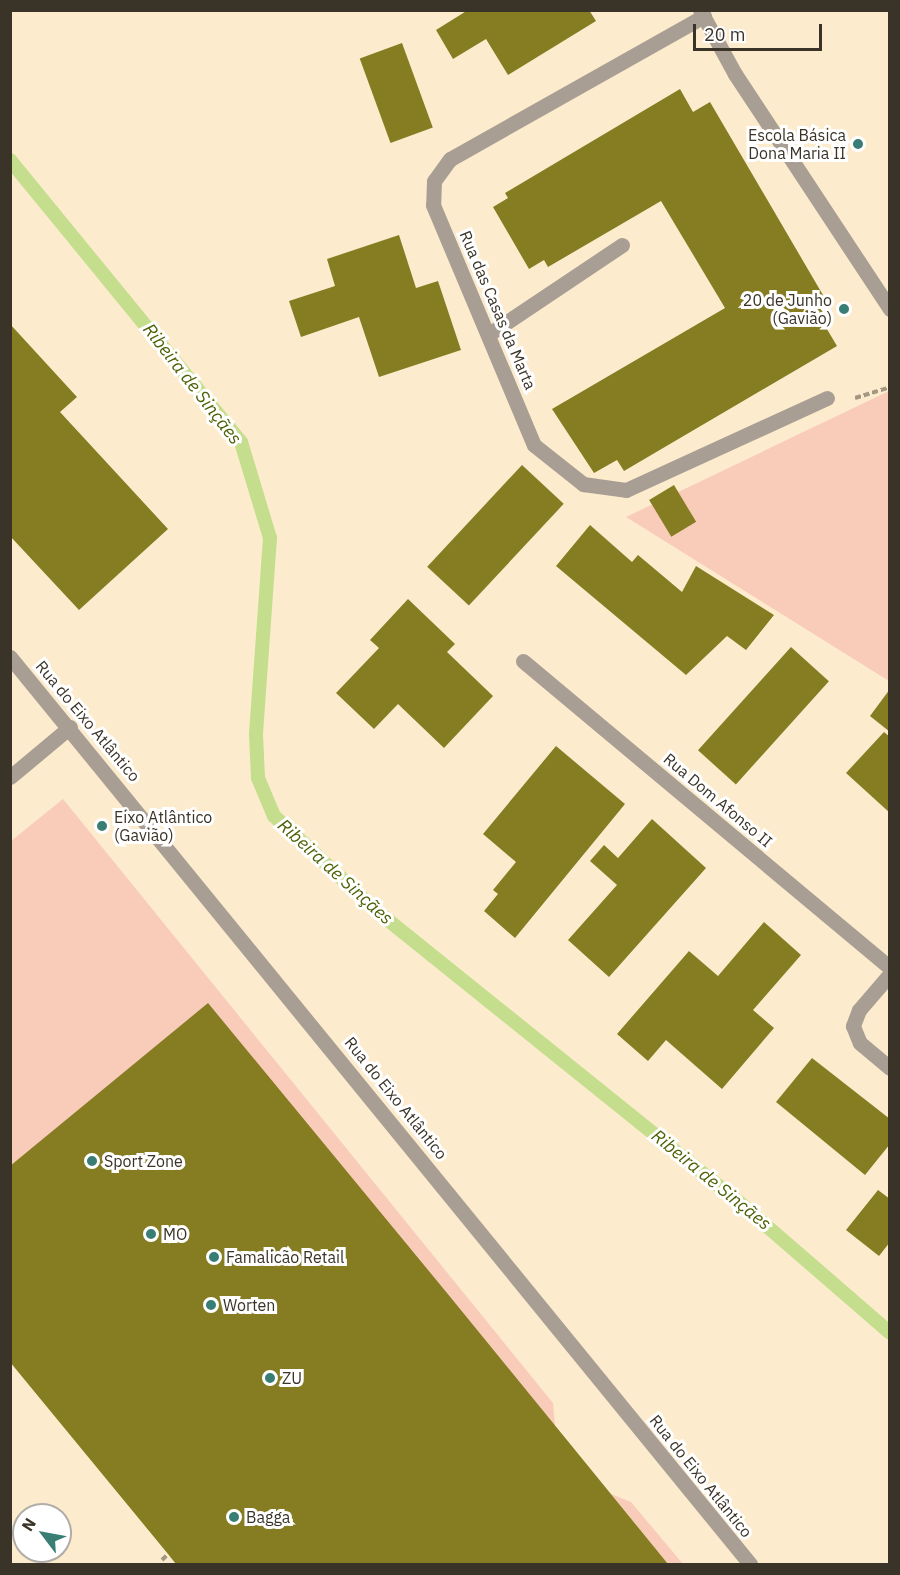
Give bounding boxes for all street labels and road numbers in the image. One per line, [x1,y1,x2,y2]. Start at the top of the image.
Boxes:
street label: Rua das Casas da Marta [456,228,540,392]
street label: Rua do Eixo Atlântico [32,657,144,785]
street label: Rua Dom Afonso II [660,749,776,851]
street label: Rua do Eixo Atlântico [341,1033,451,1163]
street label: Rua do Eixo Atlântico [646,1411,756,1541]

